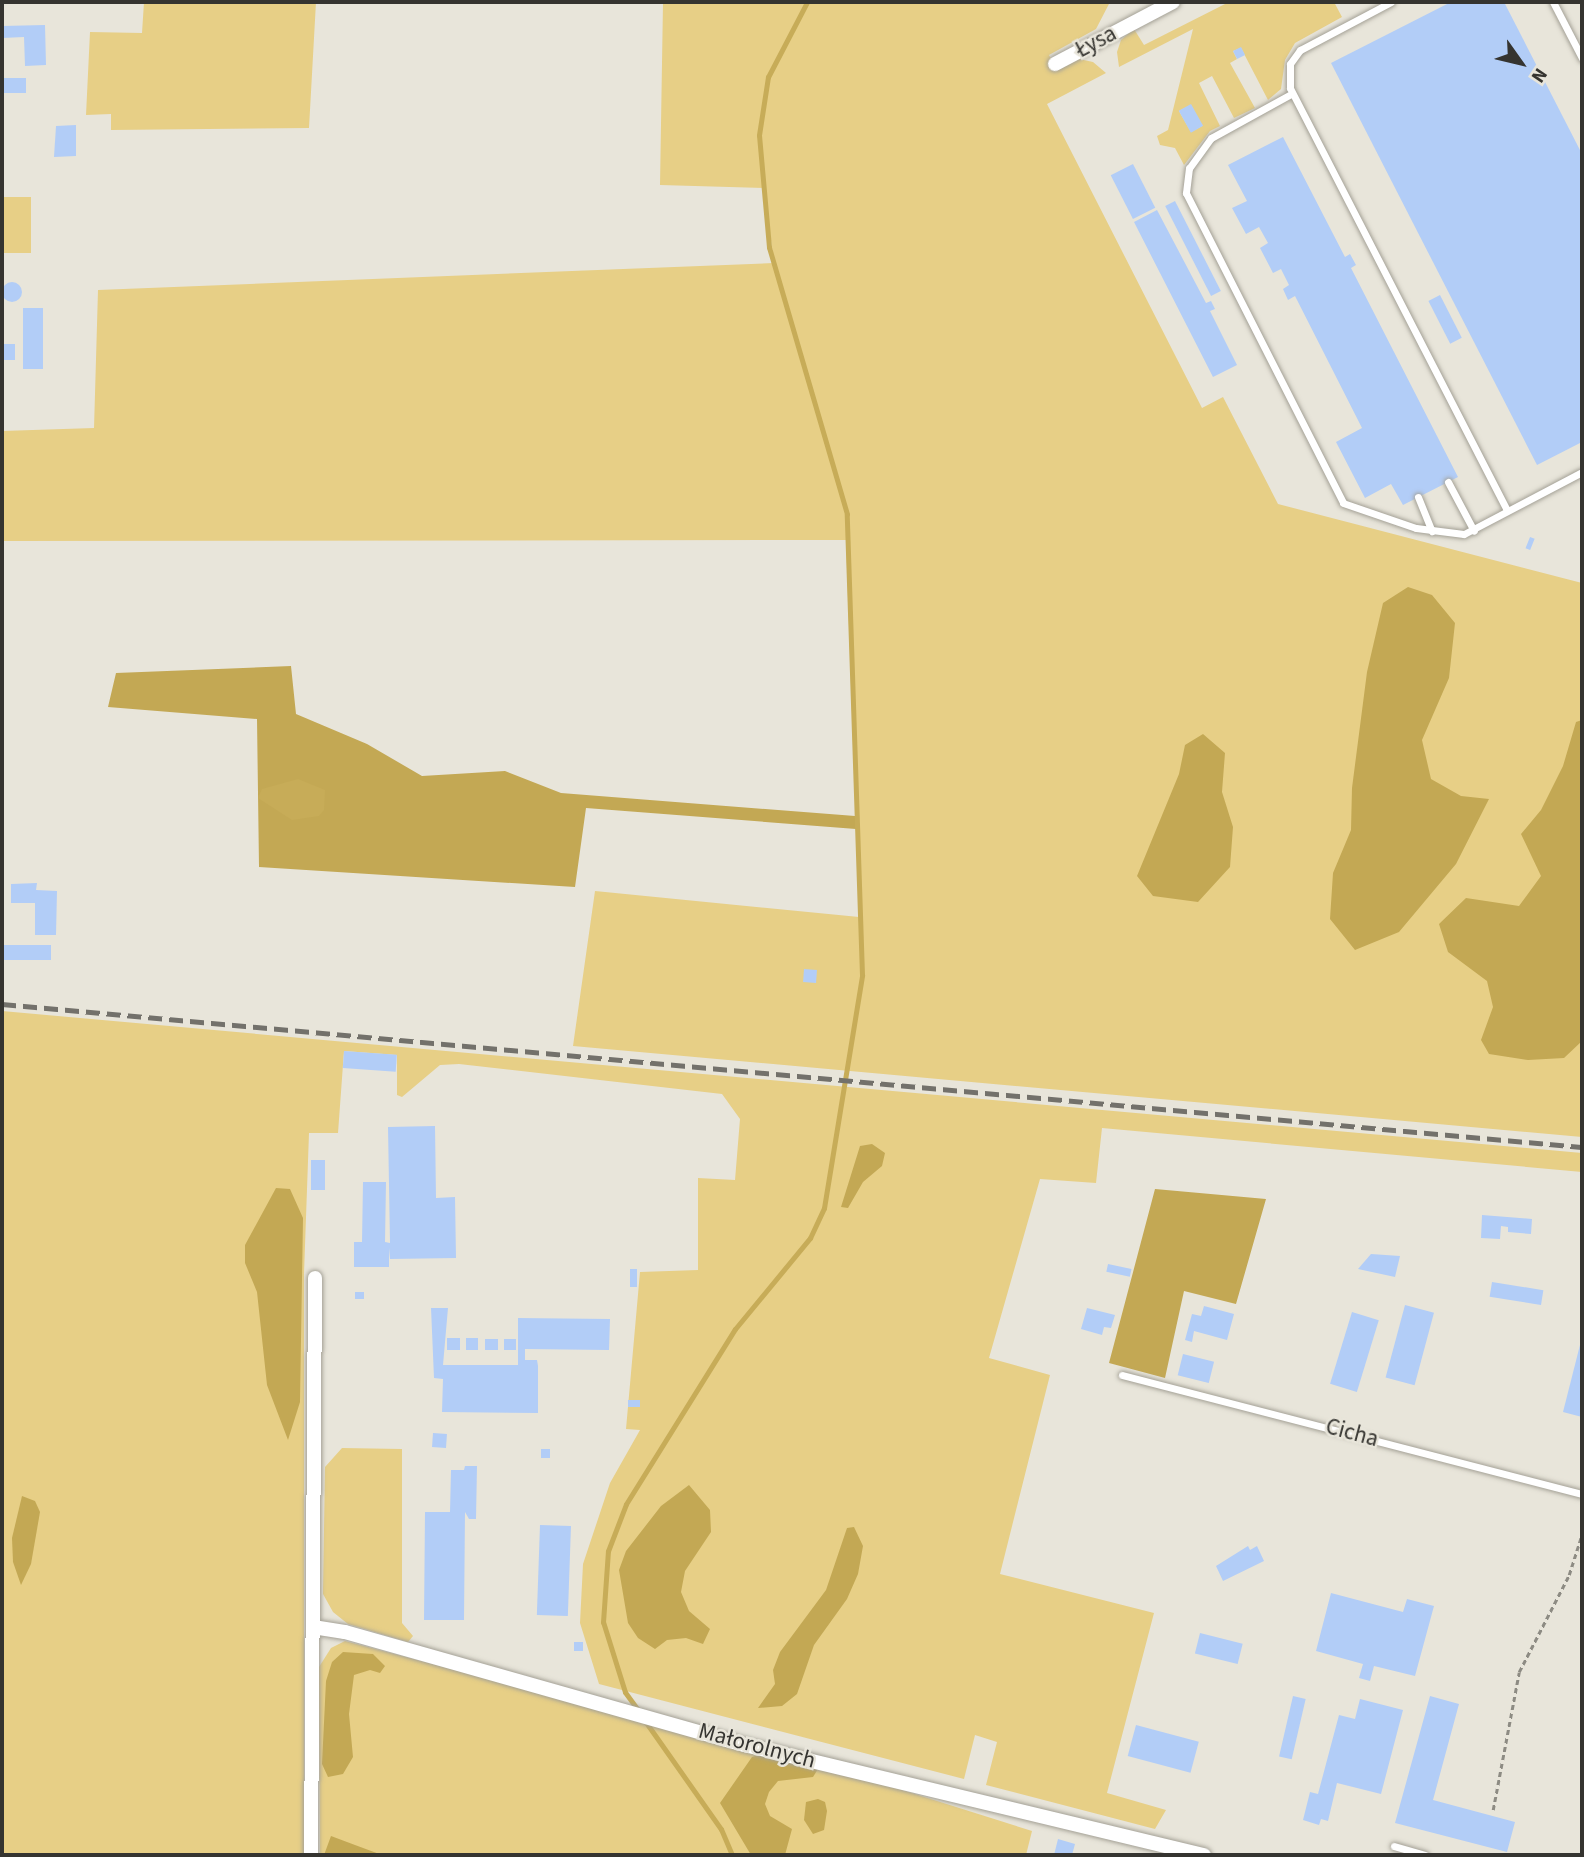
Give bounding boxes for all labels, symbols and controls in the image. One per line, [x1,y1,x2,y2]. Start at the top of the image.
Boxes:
street label: Łysa [1071,20,1121,64]
north arrow [1486,28,1556,98]
text: N [1524,62,1554,88]
street label: Cicha [1323,1413,1381,1453]
street label: Małorolnych [695,1717,819,1775]

